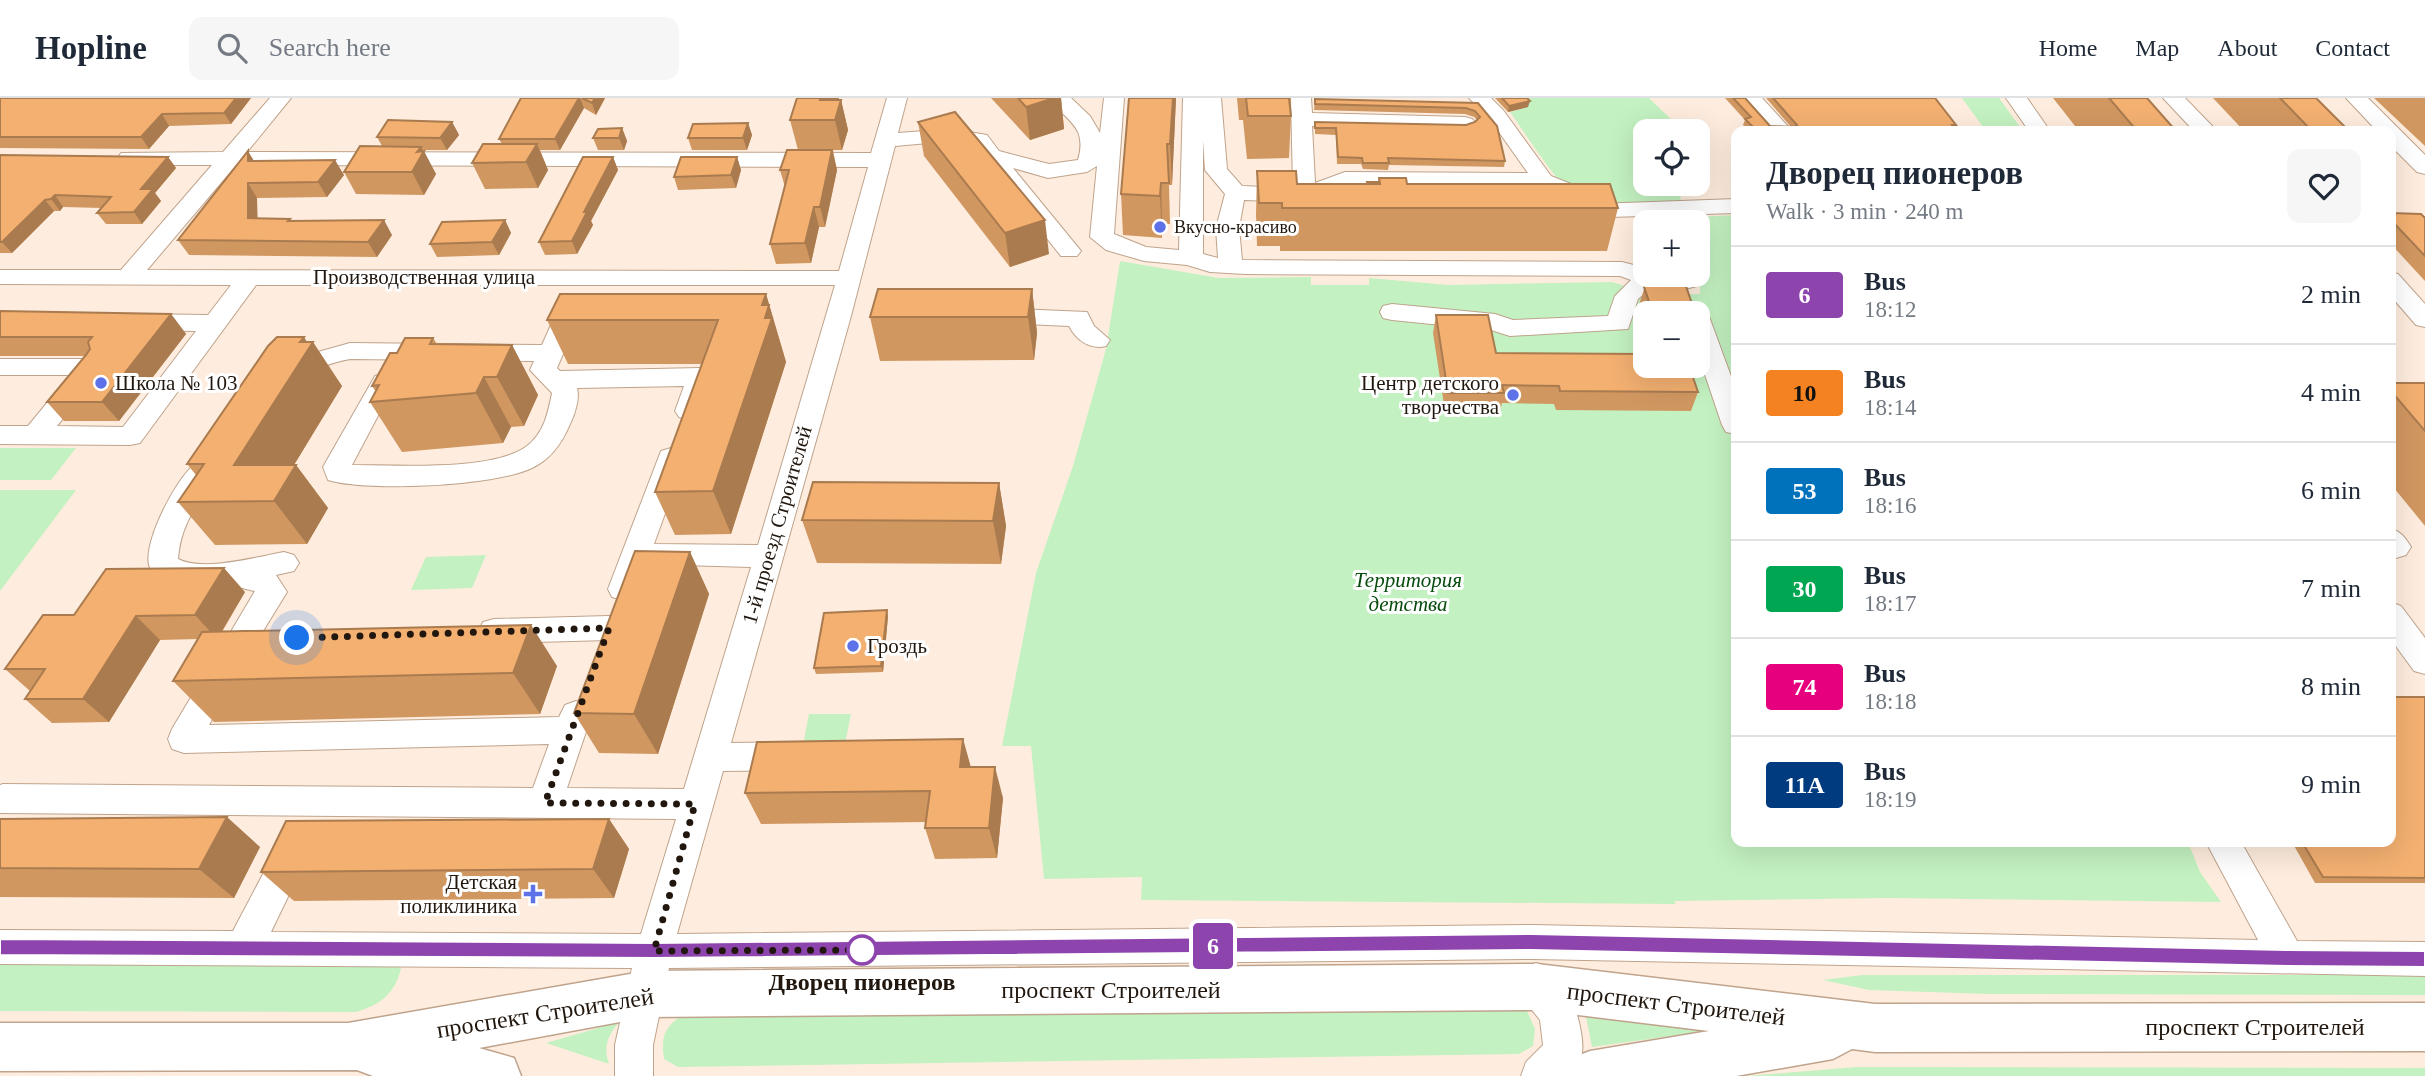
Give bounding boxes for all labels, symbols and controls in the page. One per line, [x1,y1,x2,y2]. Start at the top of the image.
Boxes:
search box [189,17,679,80]
icon: search [213,29,251,67]
text: Hopline [35,30,147,66]
text: Search here [269,33,391,62]
text: Home [2039,35,2097,61]
text: Map [2135,35,2179,61]
text: About [2217,35,2277,61]
text: Contact [2315,35,2390,61]
map controls [1633,119,1710,378]
button: locate [1633,119,1710,196]
button: heart [2287,149,2361,223]
text: Дворец пионеров [1766,155,2023,191]
text: Walk · 3 min · 240 m [1766,199,1963,224]
button: + [1633,210,1710,287]
place label: Вкусно-красиво [1174,217,1297,237]
marker: Вкусно-красиво [1152,219,1168,235]
street label: Производственная улица [313,265,536,289]
text: Bus [1864,267,1906,296]
text: 2 min [2301,280,2361,309]
text: 6 [1799,282,1811,308]
text: 18:12 [1864,297,1916,322]
button: − [1633,301,1710,378]
text: Bus [1864,365,1906,394]
place label: Школа № 103 [115,371,237,395]
place label: Центр детского творчества [1361,371,1500,419]
marker: Школа № 103 [93,375,109,391]
text: 4 min [2301,378,2361,407]
text: 10 [1793,380,1817,406]
marker: Центр детского творчества [1505,387,1521,403]
text: 18:14 [1864,395,1916,420]
street label: 1-й проезд Строителей [737,423,817,627]
text: Bus [1864,463,1906,492]
text: 6 min [2301,476,2361,505]
text: 53 [1793,478,1817,504]
text: 18:16 [1864,493,1916,518]
text: Bus [1864,561,1906,590]
park label: Территория детства [1354,568,1462,616]
text: 7 min [2301,574,2361,603]
text: 30 [1793,576,1817,602]
text: 18:17 [1864,591,1916,616]
your location [279,620,314,655]
place label: Гроздь [867,634,927,658]
marker: Гроздь [845,638,861,654]
text: Bus [1864,659,1906,688]
text: 8 min [2301,672,2361,701]
text: 74 [1793,674,1817,700]
text: 18:18 [1864,689,1916,714]
text: Bus [1864,757,1906,786]
text: 9 min [2301,770,2361,799]
text: 11А [1784,772,1825,798]
text: 18:19 [1864,787,1916,812]
place label: Детская поликлиника [400,870,518,918]
marker: Детская поликлиника [523,884,543,904]
line badge: 6 [1190,923,1236,969]
text: 6 [1207,933,1219,959]
marker: Дворец пионеров [847,935,877,965]
place label: Дворец пионеров [769,969,956,995]
street label: проспект Строителей [1001,977,1221,1003]
street label: проспект Строителей [1566,978,1787,1030]
street label: проспект Строителей [435,983,656,1043]
street label: проспект Строителей [2145,1014,2365,1040]

